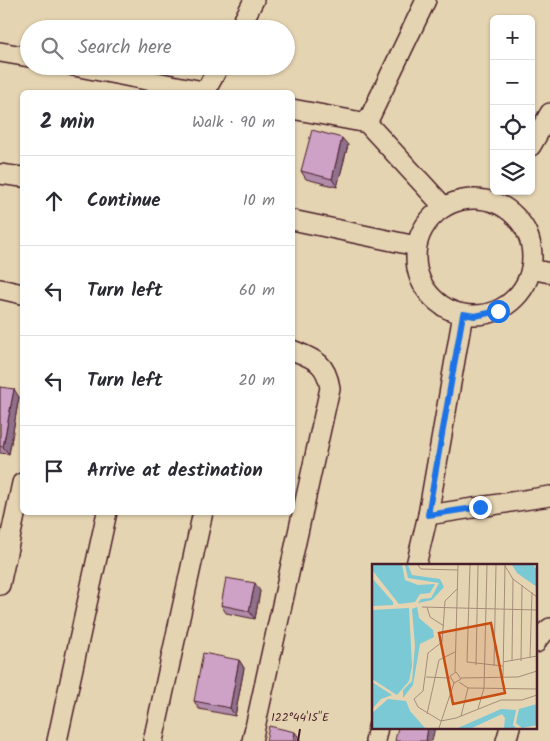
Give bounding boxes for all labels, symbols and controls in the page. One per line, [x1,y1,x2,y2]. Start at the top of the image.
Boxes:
map controls [490,15,535,195]
button: + [490,15,535,60]
search box [20,20,295,75]
text: Search here [78,33,172,63]
icon: search [38,34,66,62]
button: − [490,60,535,105]
button: locate [490,105,535,150]
text: 2 min [40,106,95,139]
text: Walk · 90 m [192,110,275,135]
button: layers [490,150,535,195]
text: Continue [87,186,160,216]
icon: ahead [40,187,68,215]
text: 10 m [243,188,275,213]
text: Turn left [87,276,162,306]
icon: left [40,277,68,305]
text: 60 m [239,278,275,303]
route start [487,300,510,323]
text: Turn left [87,366,162,396]
icon: left [40,367,68,395]
text: 20 m [239,368,275,393]
text: Arrive at destination [87,456,263,486]
icon: arrive [40,457,68,485]
route end [469,496,492,519]
inset map [372,564,538,728]
text: 122°44'15"E [271,708,330,727]

